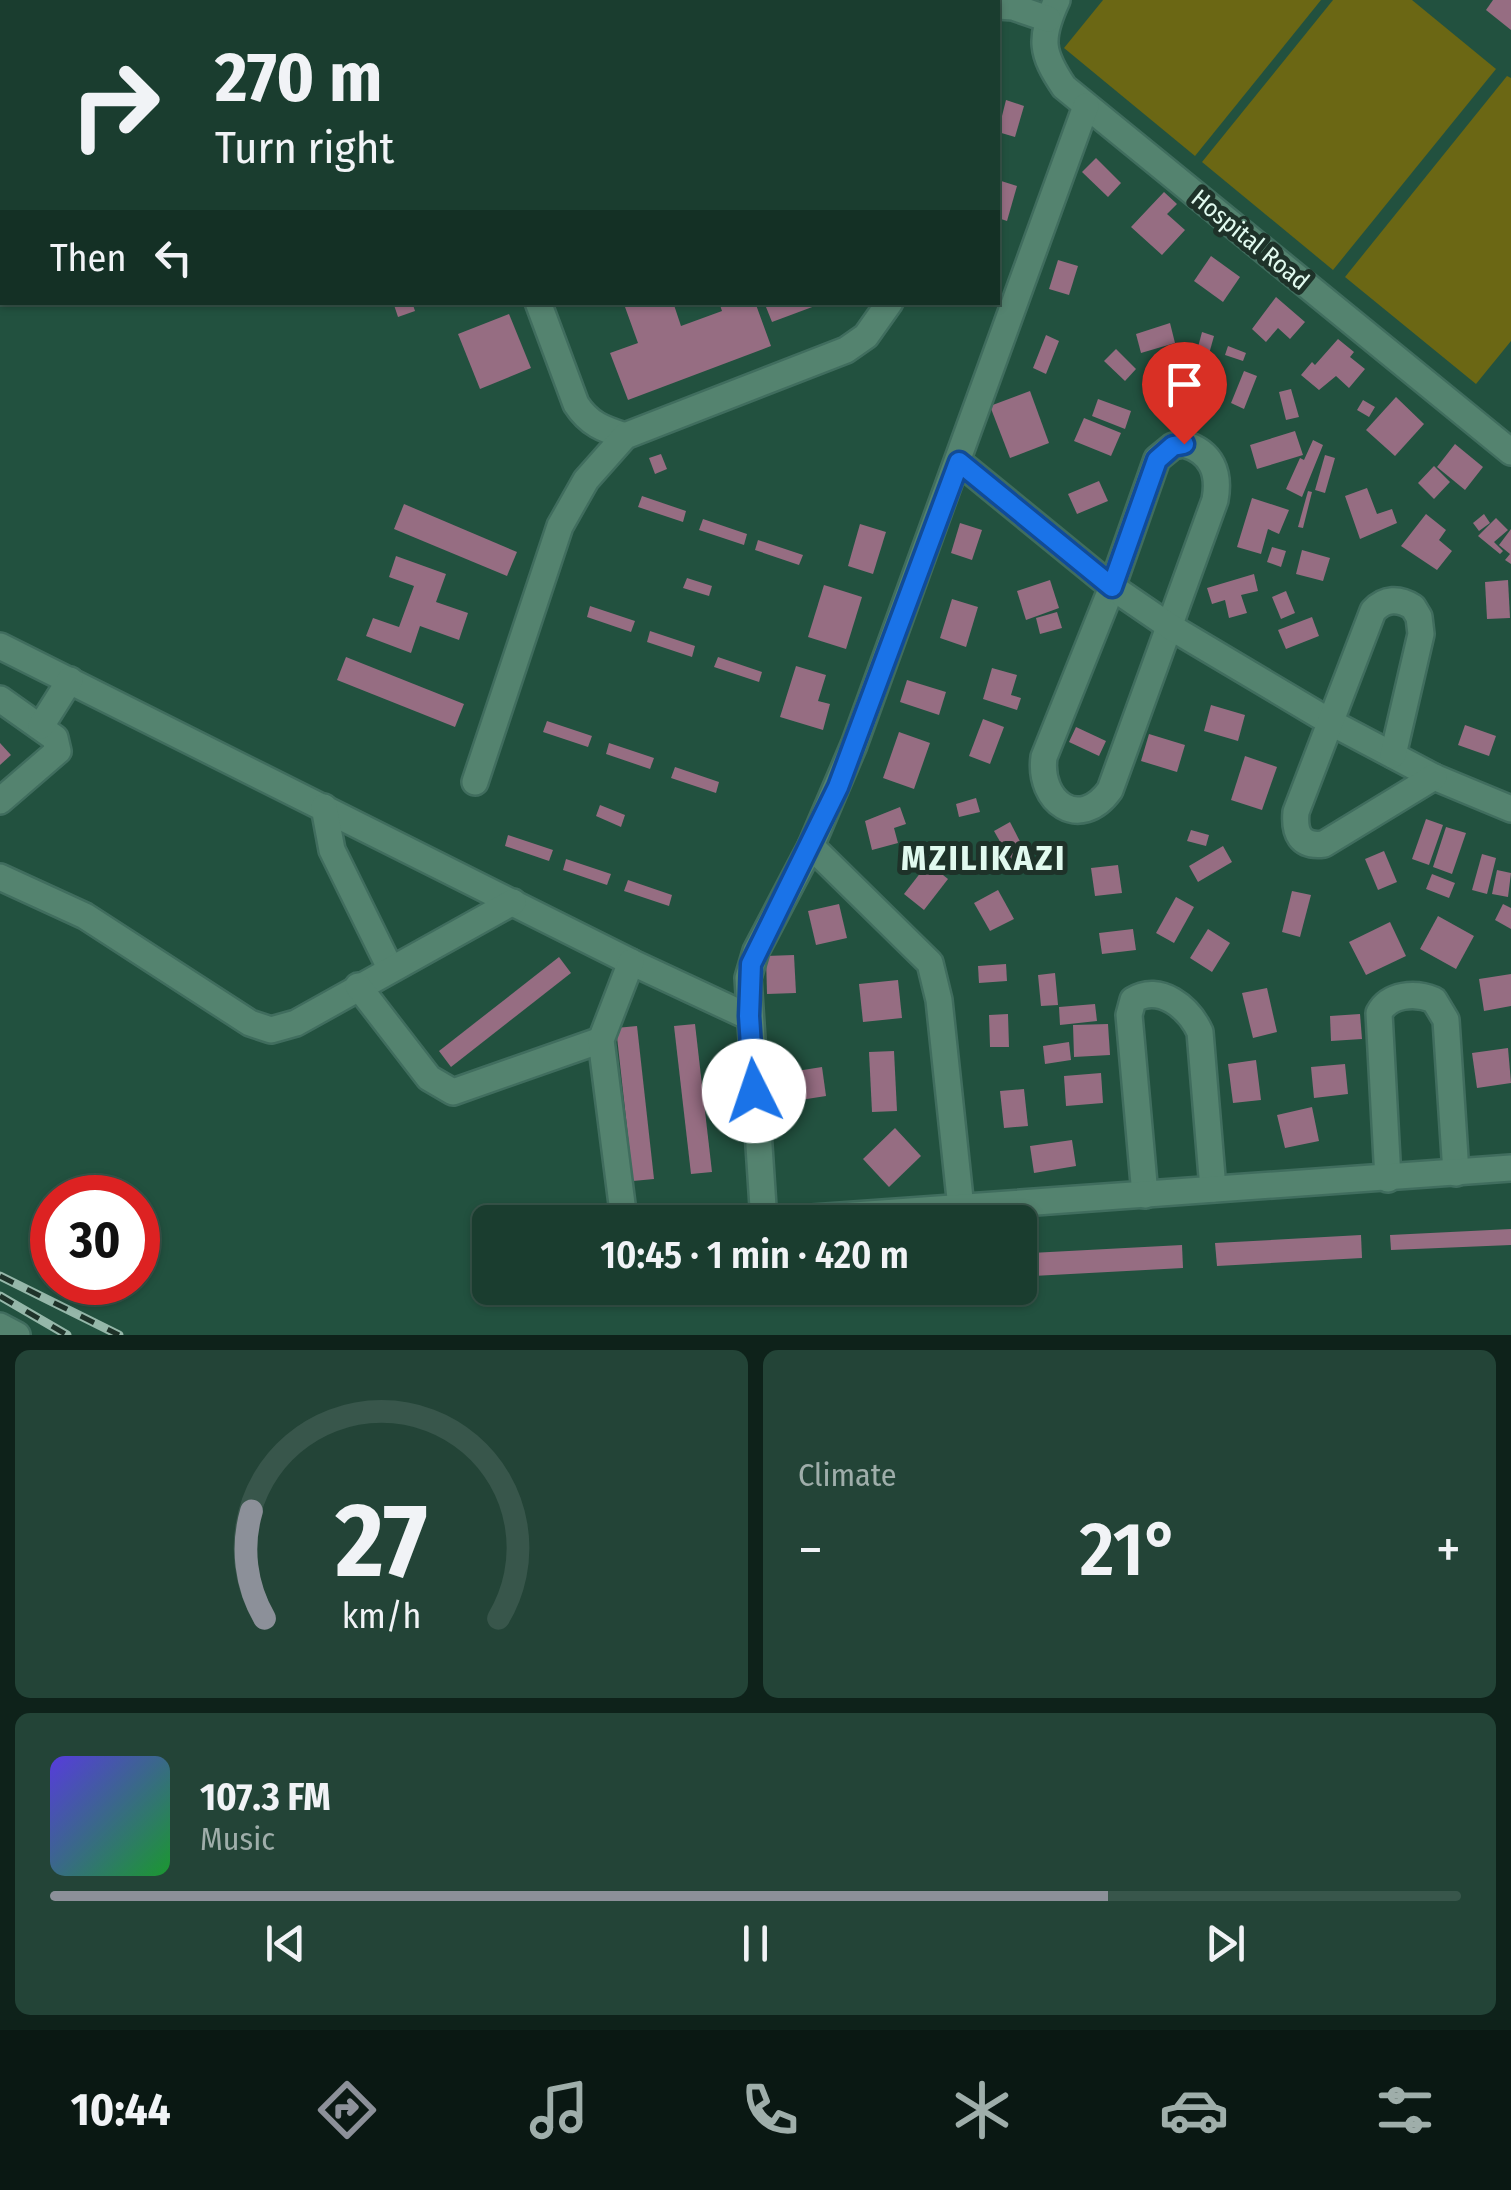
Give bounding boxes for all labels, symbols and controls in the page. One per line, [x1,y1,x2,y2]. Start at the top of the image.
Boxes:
text: 270 m [215,36,382,120]
icon: right [50,40,180,170]
text: Turn right [215,121,394,175]
street label: Hospital Road [1185,183,1315,297]
icon: left [146,230,201,285]
text: Then [50,235,126,281]
pin [1142,342,1227,445]
icon: arrive [1157,357,1212,412]
district label: MZILIKAZI [901,837,1067,879]
position arrow [702,1039,806,1143]
speed limit sign: 30 [30,1175,160,1305]
text: 10:45 · 1 min · 420 m [600,1232,909,1278]
text: Climate [798,1456,897,1494]
text: 27 [335,1479,427,1604]
text: 21° [1080,1505,1179,1595]
text: − [798,1517,823,1583]
text: + [1436,1517,1461,1583]
text: km/h [342,1595,421,1637]
text: 107.3 FM [200,1774,331,1820]
text: Music [200,1820,275,1858]
icon: previous [258,1916,313,1971]
icon: pause [728,1916,783,1971]
icon: next [1198,1916,1253,1971]
icon: directions [312,2075,382,2145]
icon: music [524,2075,594,2145]
icon: phone [735,2075,805,2145]
icon: climate [947,2075,1017,2145]
icon: car [1159,2075,1229,2145]
icon: filters [1370,2075,1440,2145]
text: 10:44 [71,2083,171,2137]

